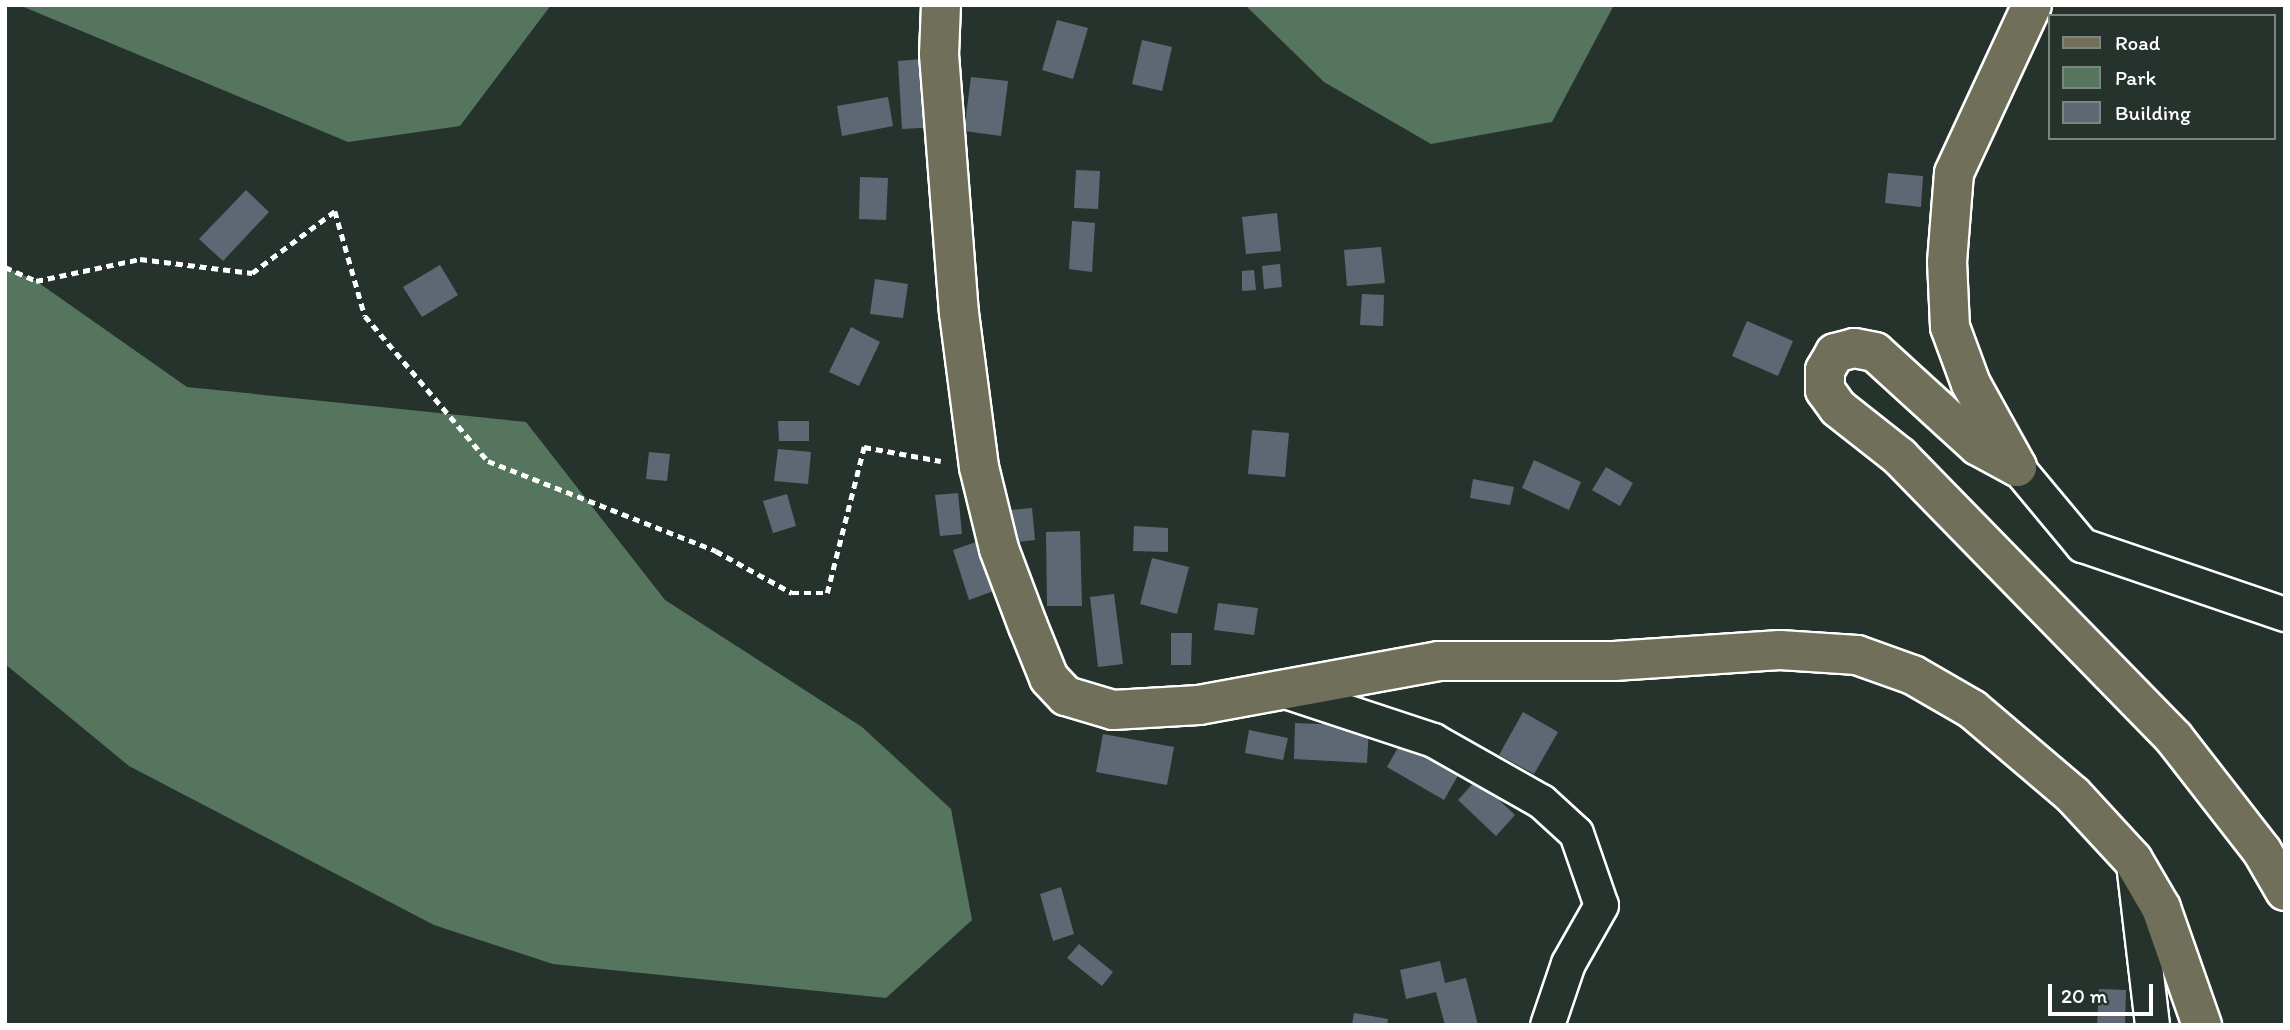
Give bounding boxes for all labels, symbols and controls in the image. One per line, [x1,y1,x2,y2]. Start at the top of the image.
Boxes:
legend [2048,14,2276,140]
text: Road [2115,30,2160,55]
text: Park [2115,65,2156,90]
text: Building [2115,100,2191,125]
scale bar [2052,970,2157,1014]
text: 20 m [2061,983,2107,1008]

